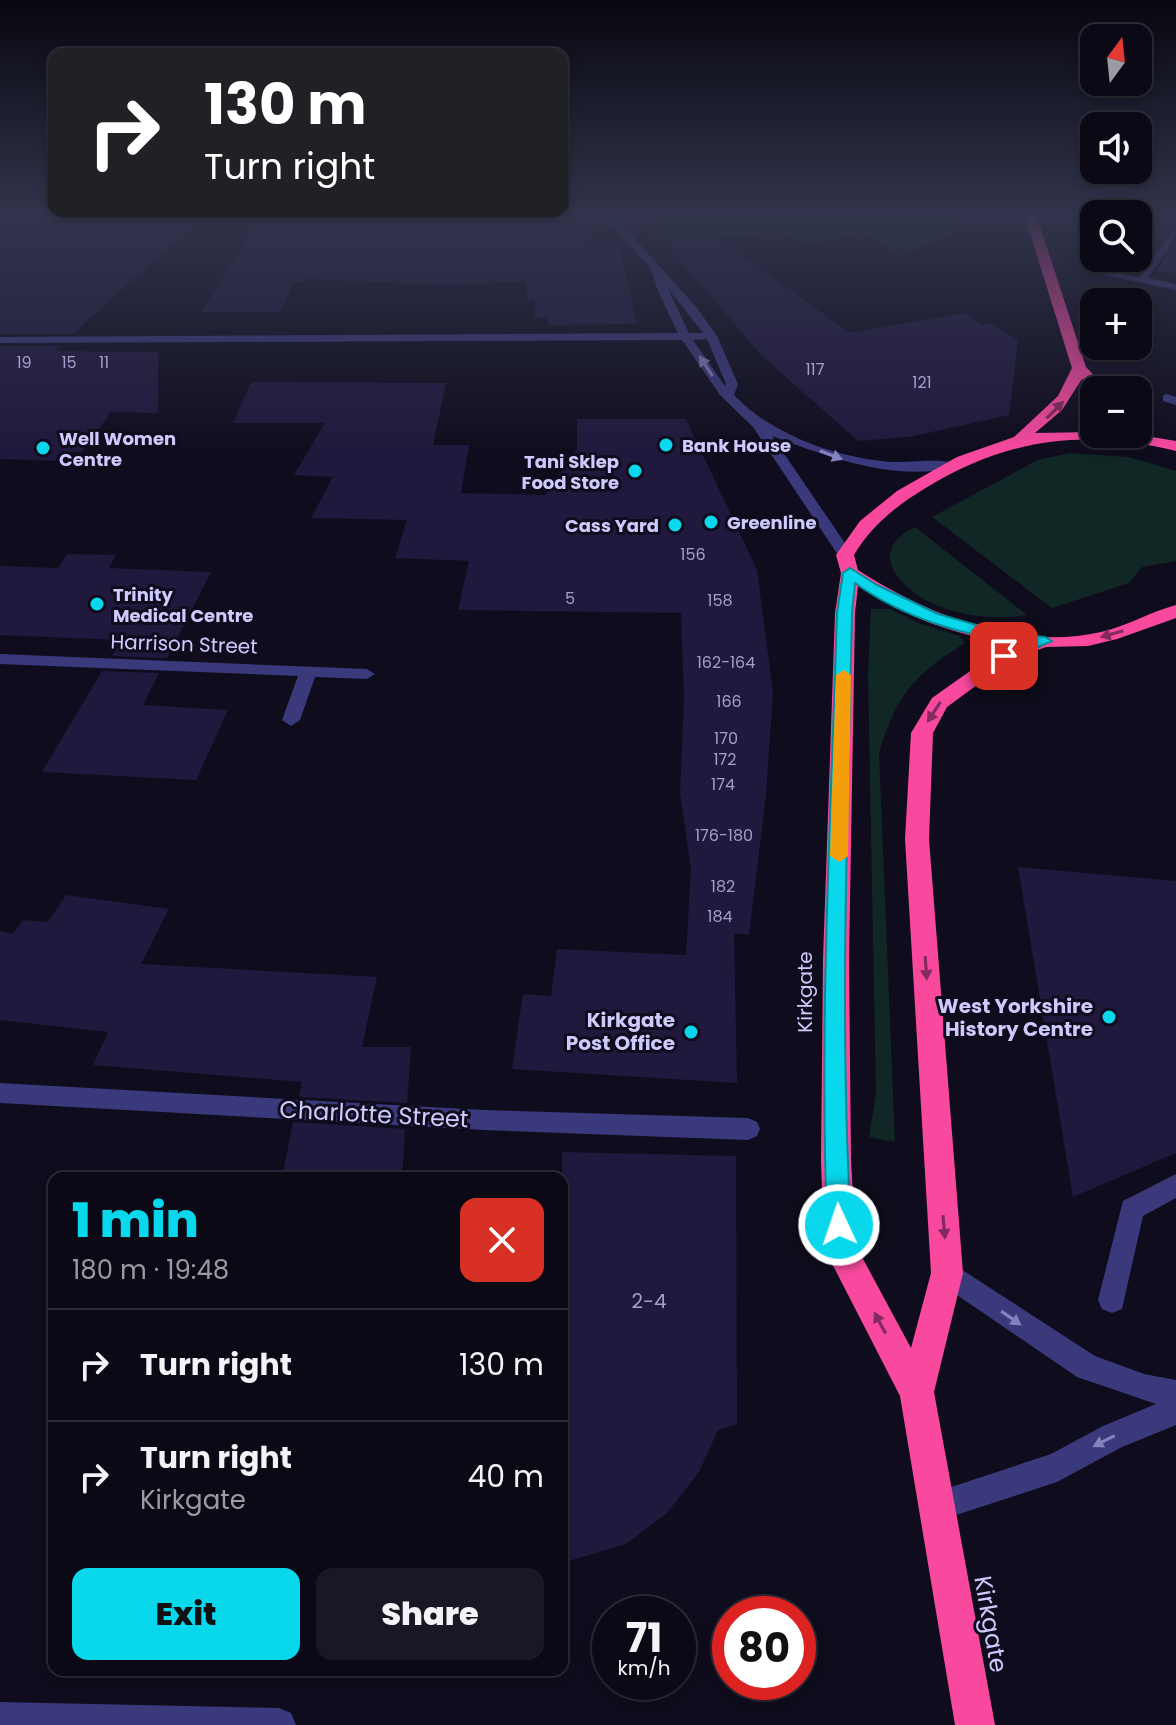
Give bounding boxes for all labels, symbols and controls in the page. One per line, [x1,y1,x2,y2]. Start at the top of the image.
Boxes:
north arrow [1080,24,1152,96]
map controls [1080,24,1152,448]
text: 130 m [204,65,367,144]
icon: right [72,80,176,184]
button: sound [1080,112,1152,184]
text: Turn right [204,141,375,192]
button: search [1080,200,1152,272]
button: + [1080,288,1152,360]
house number: 19 [16,351,32,374]
house number: 15 [61,351,77,374]
house number: 11 [99,351,109,374]
one-way arrow [700,355,714,377]
house number: 117 [806,358,825,381]
house number: 121 [912,371,932,394]
button: − [1080,376,1152,448]
one-way arrow [1045,401,1064,419]
place label: Well Women Centre [59,426,176,472]
place label: Bank House [682,433,791,458]
marker: Bank House [657,436,675,454]
marker: Well Women Centre [34,439,52,457]
place label: Tani Sklep Food Store [522,449,619,495]
one-way arrow [819,449,843,462]
marker: Tani Sklep Food Store [626,462,644,480]
place label: Greenline [727,510,817,535]
place label: Cass Yard [565,513,659,538]
marker: Greenline [702,513,720,531]
marker: Cass Yard [666,516,684,534]
house number: 156 [680,543,706,566]
place label: Trinity Medical Centre [113,582,253,628]
house number: 5 [565,587,575,610]
house number: 158 [707,589,733,612]
marker: Trinity Medical Centre [88,595,106,613]
pin [970,622,1038,690]
street label: Harrison Street [110,627,258,661]
one-way arrow [1100,628,1124,641]
icon: arrive [982,634,1026,678]
house number: 162-164 [697,651,755,674]
house number: 166 [716,690,742,713]
one-way arrow [927,702,942,723]
house number: 170 [714,727,738,750]
house number: 172 [713,748,737,771]
house number: 174 [711,773,735,796]
house number: 176-180 [695,824,753,847]
house number: 182 [711,875,735,898]
house number: 184 [707,905,733,928]
street label: Kirkgate [791,951,819,1033]
one-way arrow [919,956,932,981]
place label: West Yorkshire History Centre [938,992,1093,1043]
place label: Kirkgate Post Office [566,1006,675,1057]
marker: West Yorkshire History Centre [1100,1008,1118,1026]
marker: Kirkgate Post Office [682,1023,700,1041]
street label: Charlotte Street [279,1093,469,1135]
position arrow [797,1183,881,1267]
text: 1 min [72,1187,199,1254]
button: close [460,1198,544,1282]
one-way arrow [937,1215,950,1240]
text: 180 m · 19:48 [72,1252,229,1288]
house number: 2-4 [631,1287,667,1315]
one-way arrow [1001,1310,1022,1325]
one-way arrow [874,1312,887,1335]
icon: right [72,1343,116,1387]
text: Turn right [140,1343,292,1386]
text: 130 m [459,1343,544,1386]
one-way arrow [1093,1434,1116,1448]
text: Turn right [140,1436,292,1479]
icon: right [72,1455,116,1499]
text: 40 m [467,1455,544,1498]
text: Kirkgate [140,1482,246,1518]
button: Exit [72,1568,300,1660]
button: Share [316,1568,544,1660]
street label: Kirkgate [966,1573,1016,1675]
speed limit sign: 80 [712,1596,816,1700]
text: 71 [626,1610,662,1666]
text: km/h [617,1654,671,1682]

